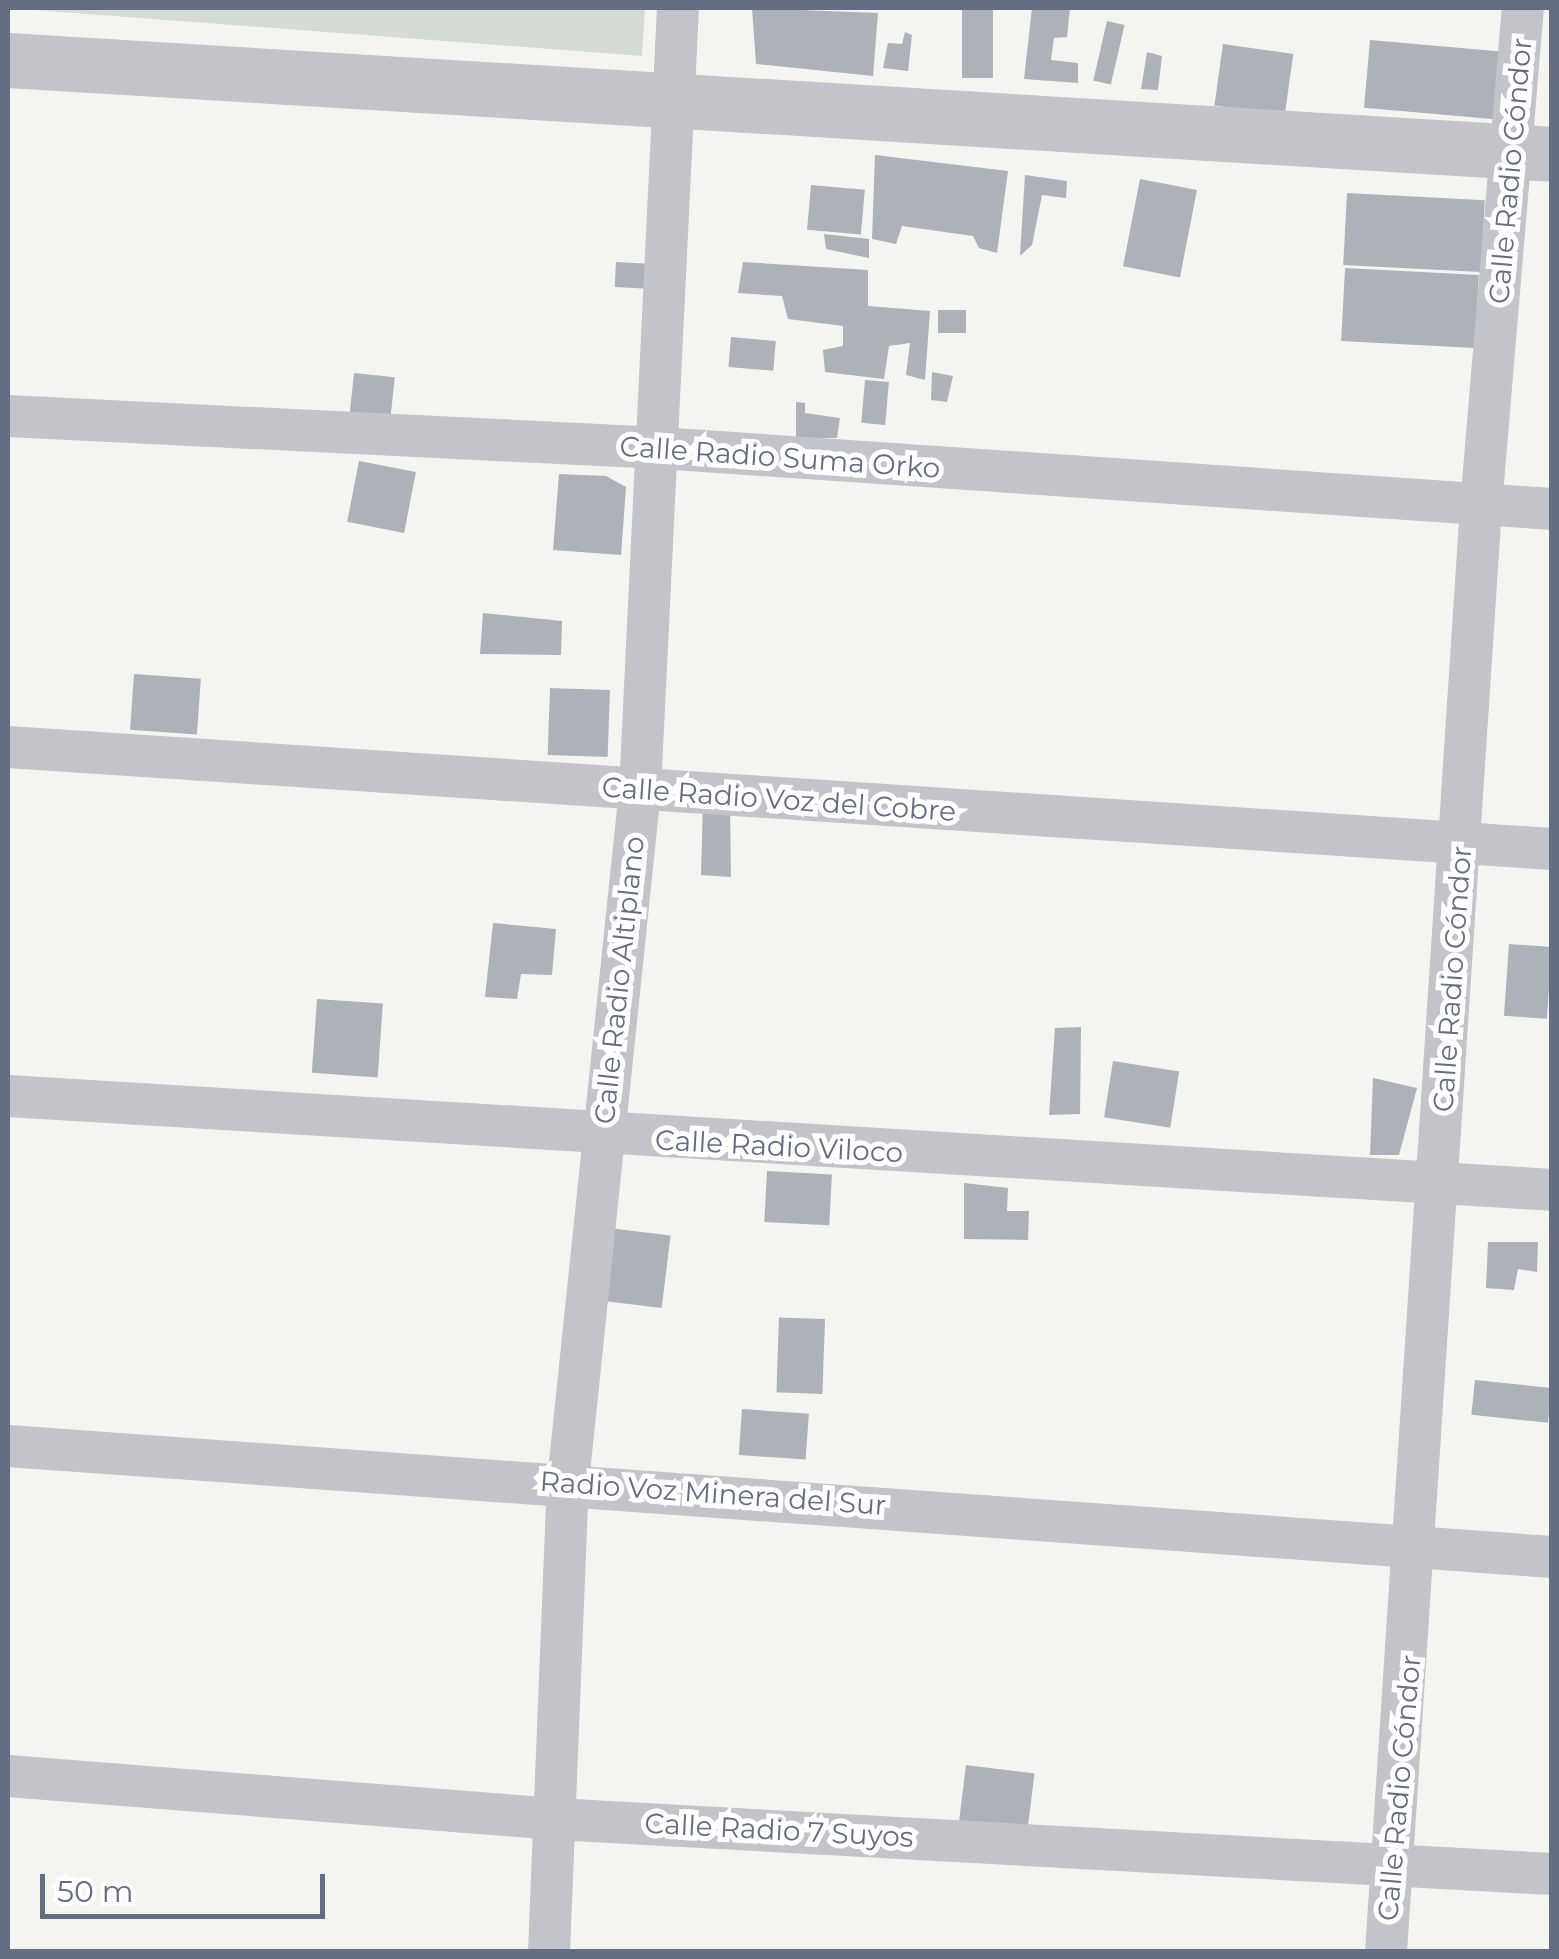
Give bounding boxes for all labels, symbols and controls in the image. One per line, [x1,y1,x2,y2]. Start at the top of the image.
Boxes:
street label: Calle Radio Cóndor [1482,37,1538,305]
street label: Calle Radio Suma Orko [619,429,941,485]
street label: Calle Radio Voz del Cobre [601,770,957,828]
street label: Calle Radio Altiplano [587,834,651,1126]
street label: Calle Radio Cóndor [1426,845,1478,1113]
street label: Calle Radio Viloco [654,1123,904,1169]
street label: Radio Voz Minera del Sur [539,1464,887,1522]
street label: Calle Radio Cóndor [1371,1654,1427,1922]
street label: Calle Radio 7 Suyos [644,1806,914,1854]
scale bar [45,1854,330,1916]
text: 50 m [57,1873,134,1910]

